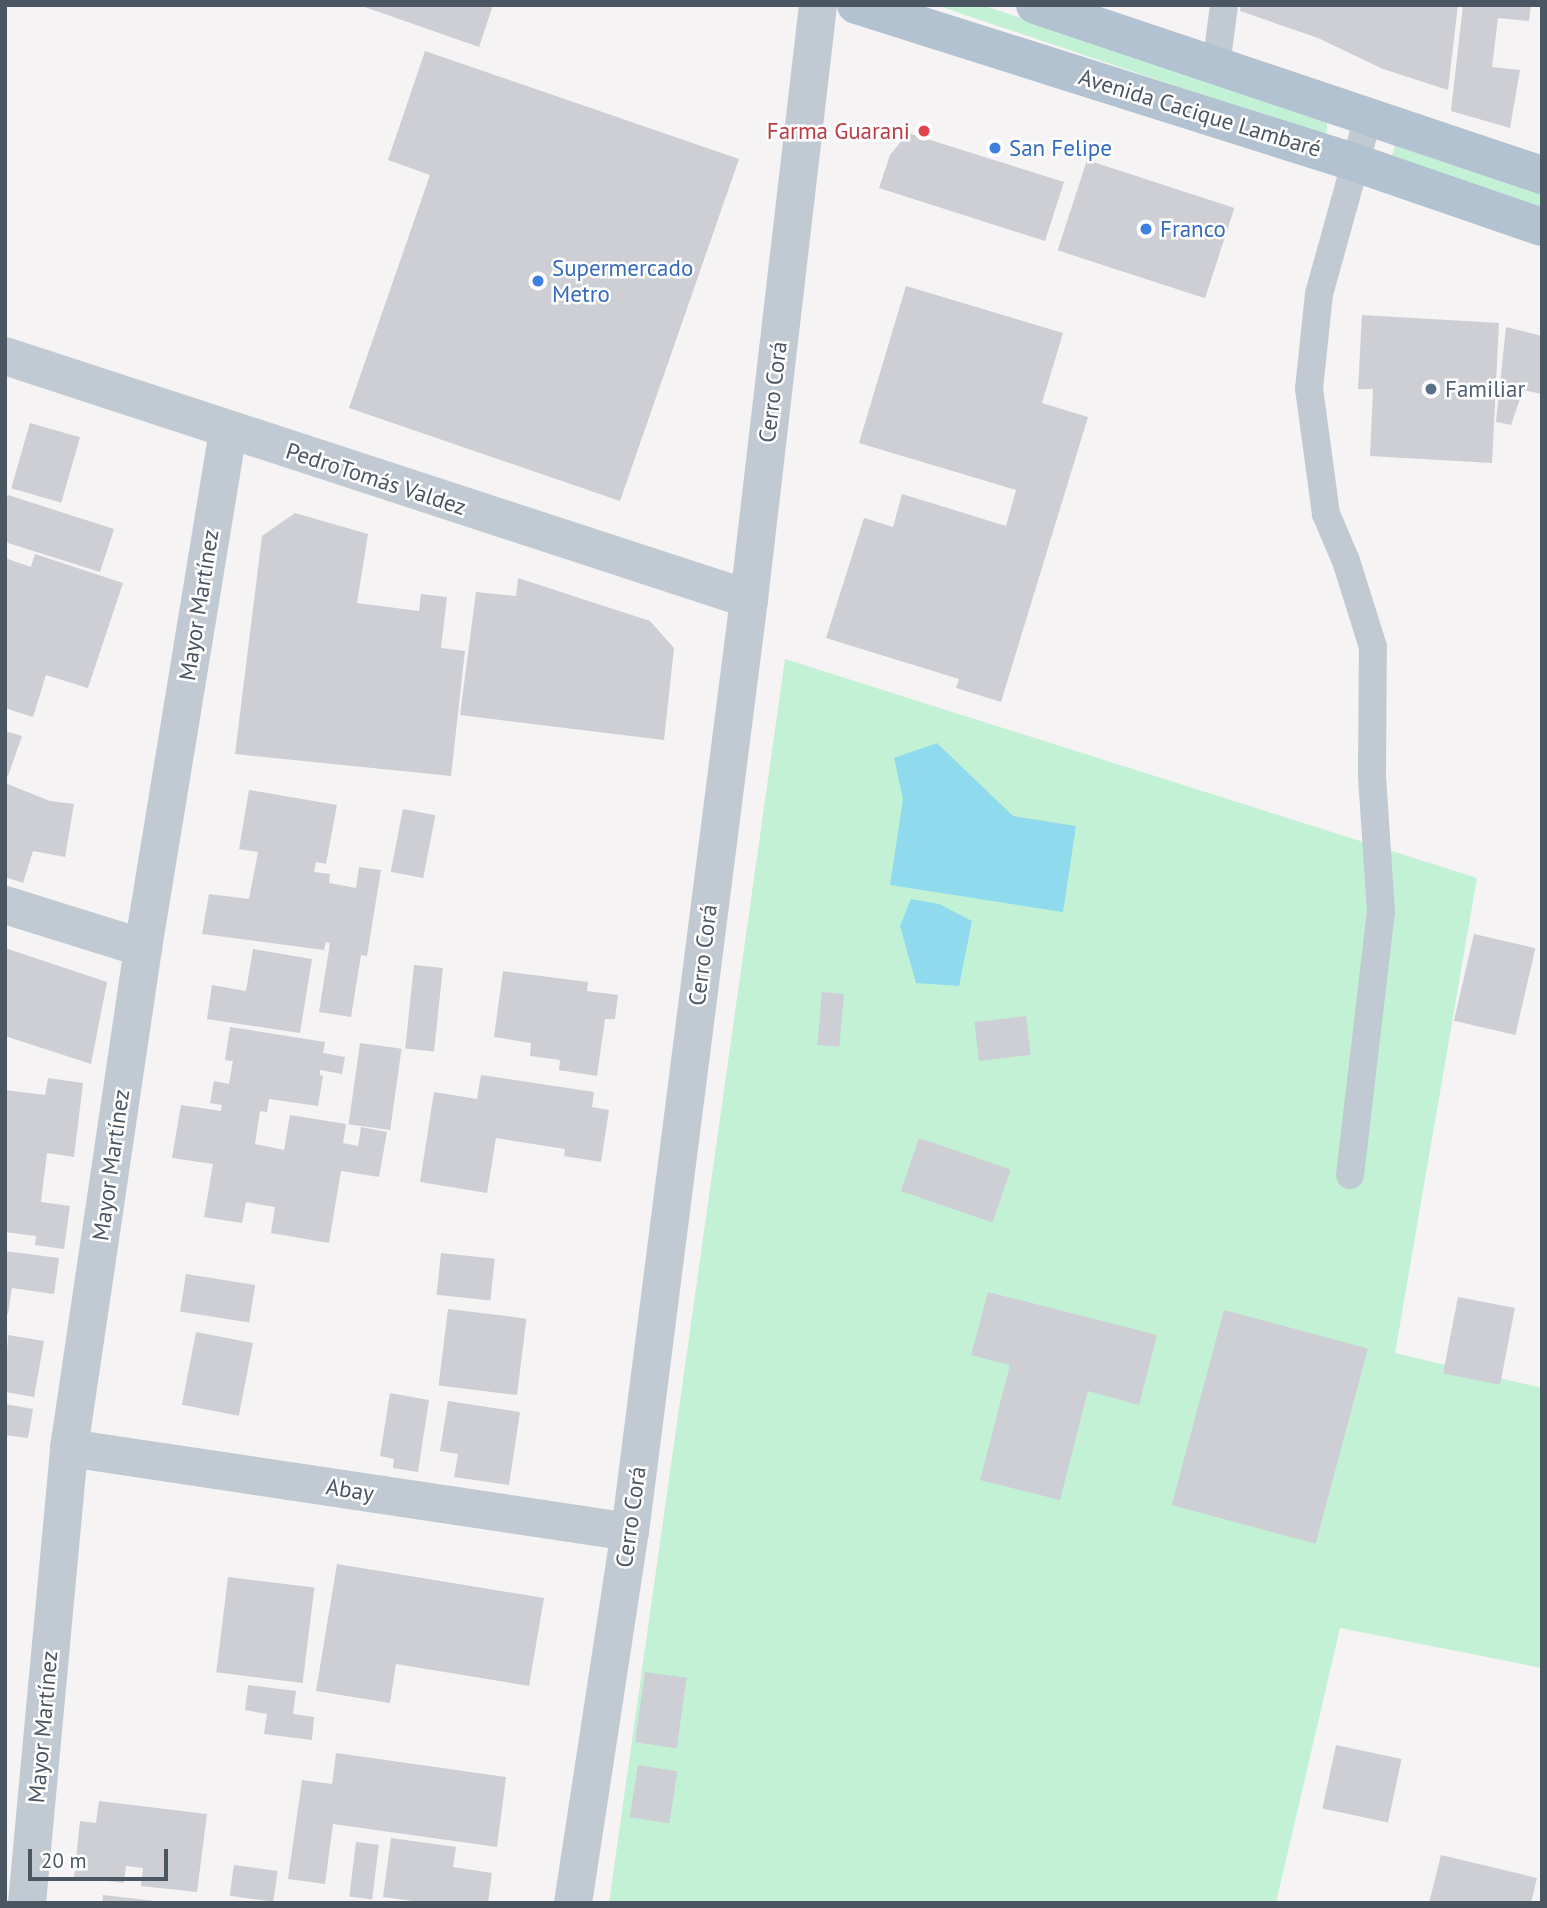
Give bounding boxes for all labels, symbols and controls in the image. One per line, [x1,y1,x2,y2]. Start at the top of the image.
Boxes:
street label: Avenida Cacique Lambaré [1075,63,1325,163]
place label: Farma Guarani [767,117,910,145]
marker: Farma Guarani [916,123,932,139]
place label: San Felipe [1009,134,1112,162]
marker: San Felipe [987,140,1003,156]
place label: Franco [1160,215,1226,243]
marker: Franco [1138,221,1154,237]
place label: Supermercado Metro [552,254,693,308]
marker: Supermercado Metro [530,273,546,289]
street label: Cerro Corá [753,340,793,444]
place label: Familiar [1445,375,1525,403]
marker: Familiar [1423,381,1439,397]
street label: PedroTomás Valdez [282,437,470,521]
street label: Mayor Martínez [173,527,225,683]
street label: Cerro Corá [683,903,723,1007]
street label: Mayor Martínez [87,1087,135,1243]
street label: Cerro Corá [610,1465,652,1569]
street label: Abay [324,1473,376,1507]
street label: Mayor Martínez [23,1650,63,1804]
scale bar [32,1834,172,1878]
text: 20 m [41,1847,87,1874]

